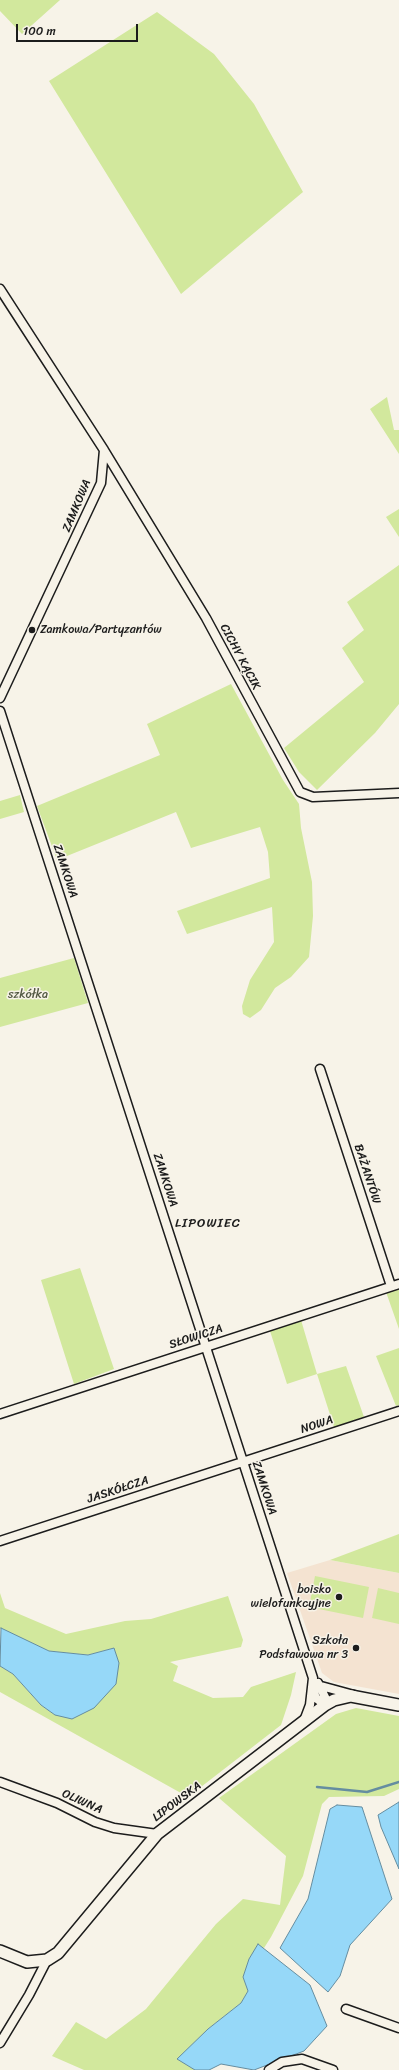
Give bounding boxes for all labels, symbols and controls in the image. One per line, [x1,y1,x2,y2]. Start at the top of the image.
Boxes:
scale bar [18,16,140,42]
text: 100 m [23,20,56,42]
street label: ZAMKOWA [60,478,94,534]
street label: CICHY KĄCIK [217,622,263,692]
place label: Zamkowa/Partyzantów [40,623,162,637]
marker: Zamkowa/Partyzantów [27,625,37,635]
street label: ZAMKOWA [50,842,80,900]
park label: szkółka [8,988,48,1002]
street label: BAŻANTÓW [351,1142,383,1206]
street label: ZAMKOWA [150,1151,180,1209]
district label: LIPOWIEC [176,1216,240,1232]
street label: SŁOWICZA [167,1322,225,1352]
street label: NOWA [299,1413,335,1437]
street label: ZAMKOWA [249,1459,279,1517]
street label: JASKÓŁCZA [85,1473,151,1507]
place label: boisko wielofunkcyjne [251,1583,331,1611]
marker: boisko wielofunkcyjne [334,1592,344,1602]
place label: Szkoła Podstawowa nr 3 [259,1634,348,1662]
marker: Szkoła Podstawowa nr 3 [351,1643,361,1653]
street label: LIPOWSKA [150,1779,204,1825]
street label: OLIWNA [60,1787,104,1817]

